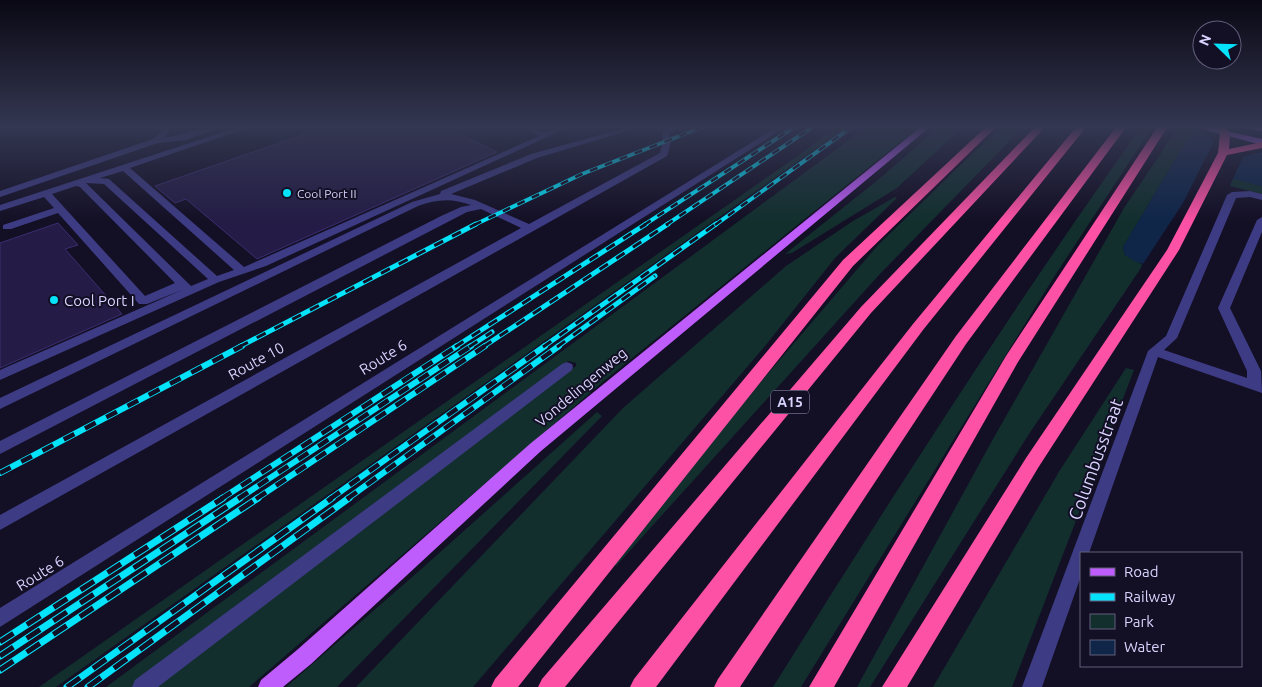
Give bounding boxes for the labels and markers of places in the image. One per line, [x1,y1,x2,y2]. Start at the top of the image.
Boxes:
marker: Cool Port II [281,187,293,199]
place label: Cool Port II [297,187,357,200]
place label: Cool Port I [64,292,135,309]
marker: Cool Port I [48,294,60,306]

